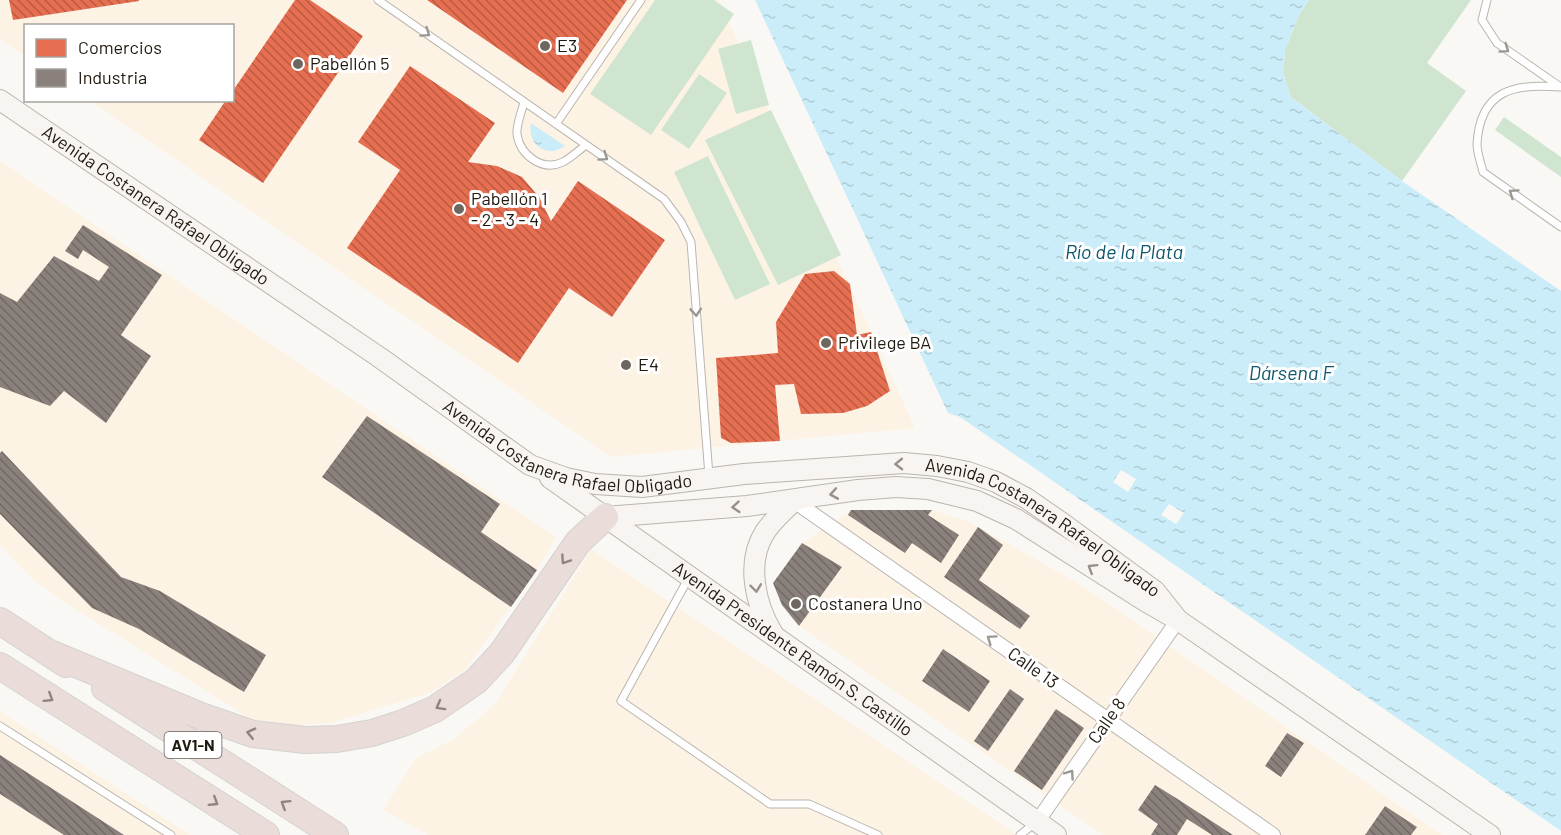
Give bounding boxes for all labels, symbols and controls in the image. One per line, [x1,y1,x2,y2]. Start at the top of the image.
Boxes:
legend [24,24,234,102]
one-way arrow [420,26,431,37]
place label: E3 [557,34,577,56]
text: Comercios [78,36,162,58]
marker: E3 [538,39,552,53]
one-way arrow [1499,42,1510,53]
place label: Pabellón 5 [310,52,390,74]
marker: Pabellón 5 [291,57,305,71]
text: Industria [78,66,147,88]
street label: Avenida Costanera Rafael Obligado [38,120,274,290]
one-way arrow [597,150,608,161]
place label: Pabellón 1 - 2 - 3 - 4 [471,187,548,230]
one-way arrow [1509,189,1520,200]
marker: Pabellón 1 - 2 - 3 - 4 [452,202,466,216]
water label: Río de la Plata [1065,239,1183,263]
one-way arrow [689,308,702,317]
place label: Privilege BA [838,331,931,353]
marker: Privilege BA [819,336,833,350]
place label: E4 [638,353,659,375]
marker: E4 [619,358,633,372]
water label: Dársena F [1249,360,1334,384]
street label: Avenida Costanera Rafael Obligado [439,394,693,497]
street label: Avenida Costanera Rafael Obligado [924,453,1165,601]
one-way arrow [894,458,903,470]
one-way arrow [829,487,838,499]
one-way arrow [731,500,740,513]
one-way arrow [562,554,573,565]
street label: Avenida Presidente Ramón S. Castillo [669,556,917,741]
one-way arrow [1088,564,1099,575]
one-way arrow [749,584,762,593]
place label: Costanera Uno [808,592,923,614]
marker: Costanera Uno [789,597,803,611]
one-way arrow [986,635,997,646]
street label: Calle 13 [1004,642,1063,693]
one-way arrow [43,690,54,701]
street label: Calle 8 [1083,693,1130,748]
one-way arrow [436,699,446,710]
one-way arrow [246,727,256,740]
road number: AV1-N [164,732,222,758]
one-way arrow [1063,770,1074,781]
one-way arrow [207,795,218,806]
one-way arrow [281,799,291,811]

